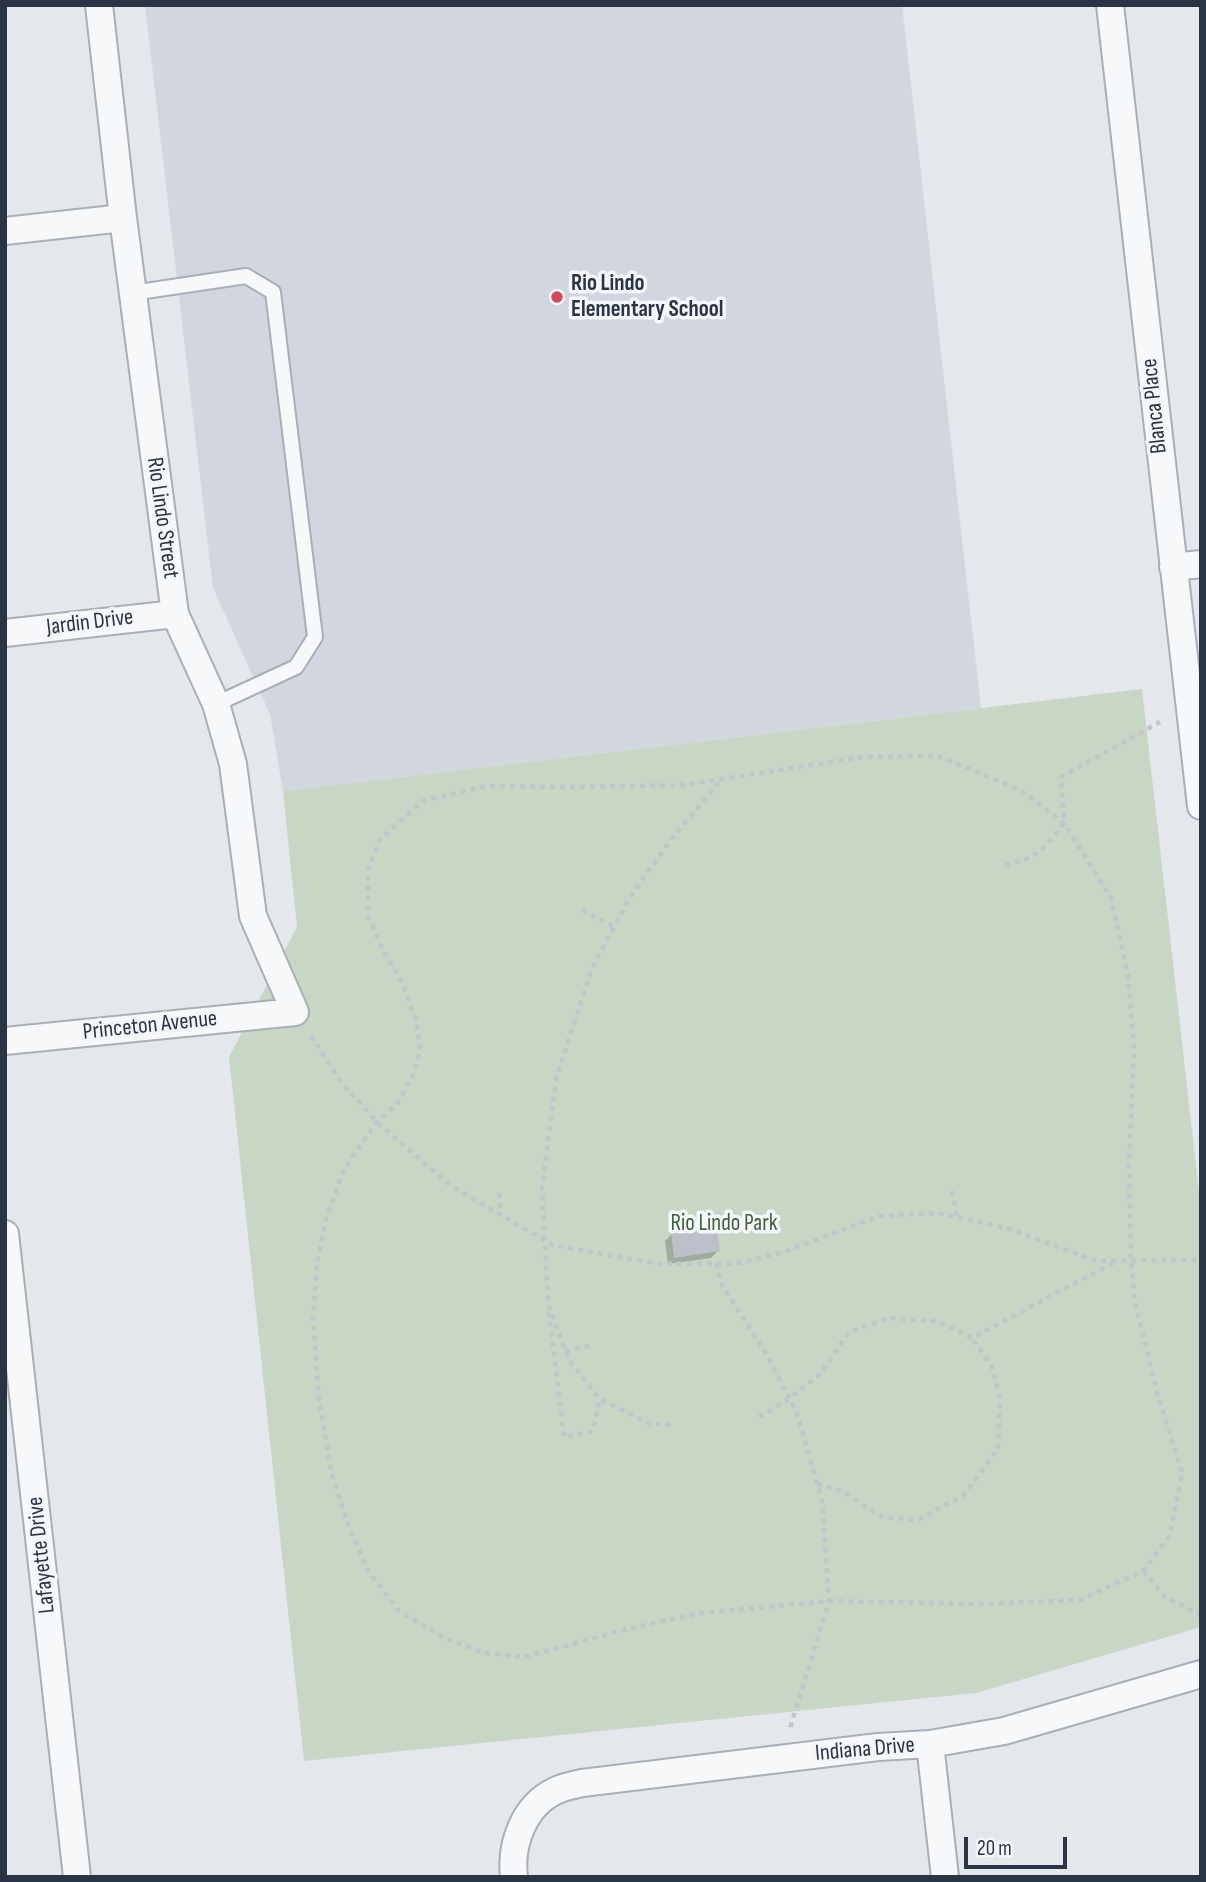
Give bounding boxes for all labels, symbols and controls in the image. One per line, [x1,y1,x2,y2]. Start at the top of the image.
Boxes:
place label: Rio Lindo Elementary School [571,270,723,324]
marker: Rio Lindo Elementary School [549,289,565,305]
street label: Blanca Place [1136,357,1174,455]
street label: Rio Lindo Street [140,456,184,580]
street label: Jardin Drive [45,604,135,642]
street label: Princeton Avenue [82,1005,218,1047]
park label: Rio Lindo Park [670,1210,778,1238]
street label: Lafayette Drive [22,1495,62,1615]
street label: Indiana Drive [814,1732,916,1768]
scale bar [968,1822,1071,1866]
text: 20 m [977,1836,1012,1861]

